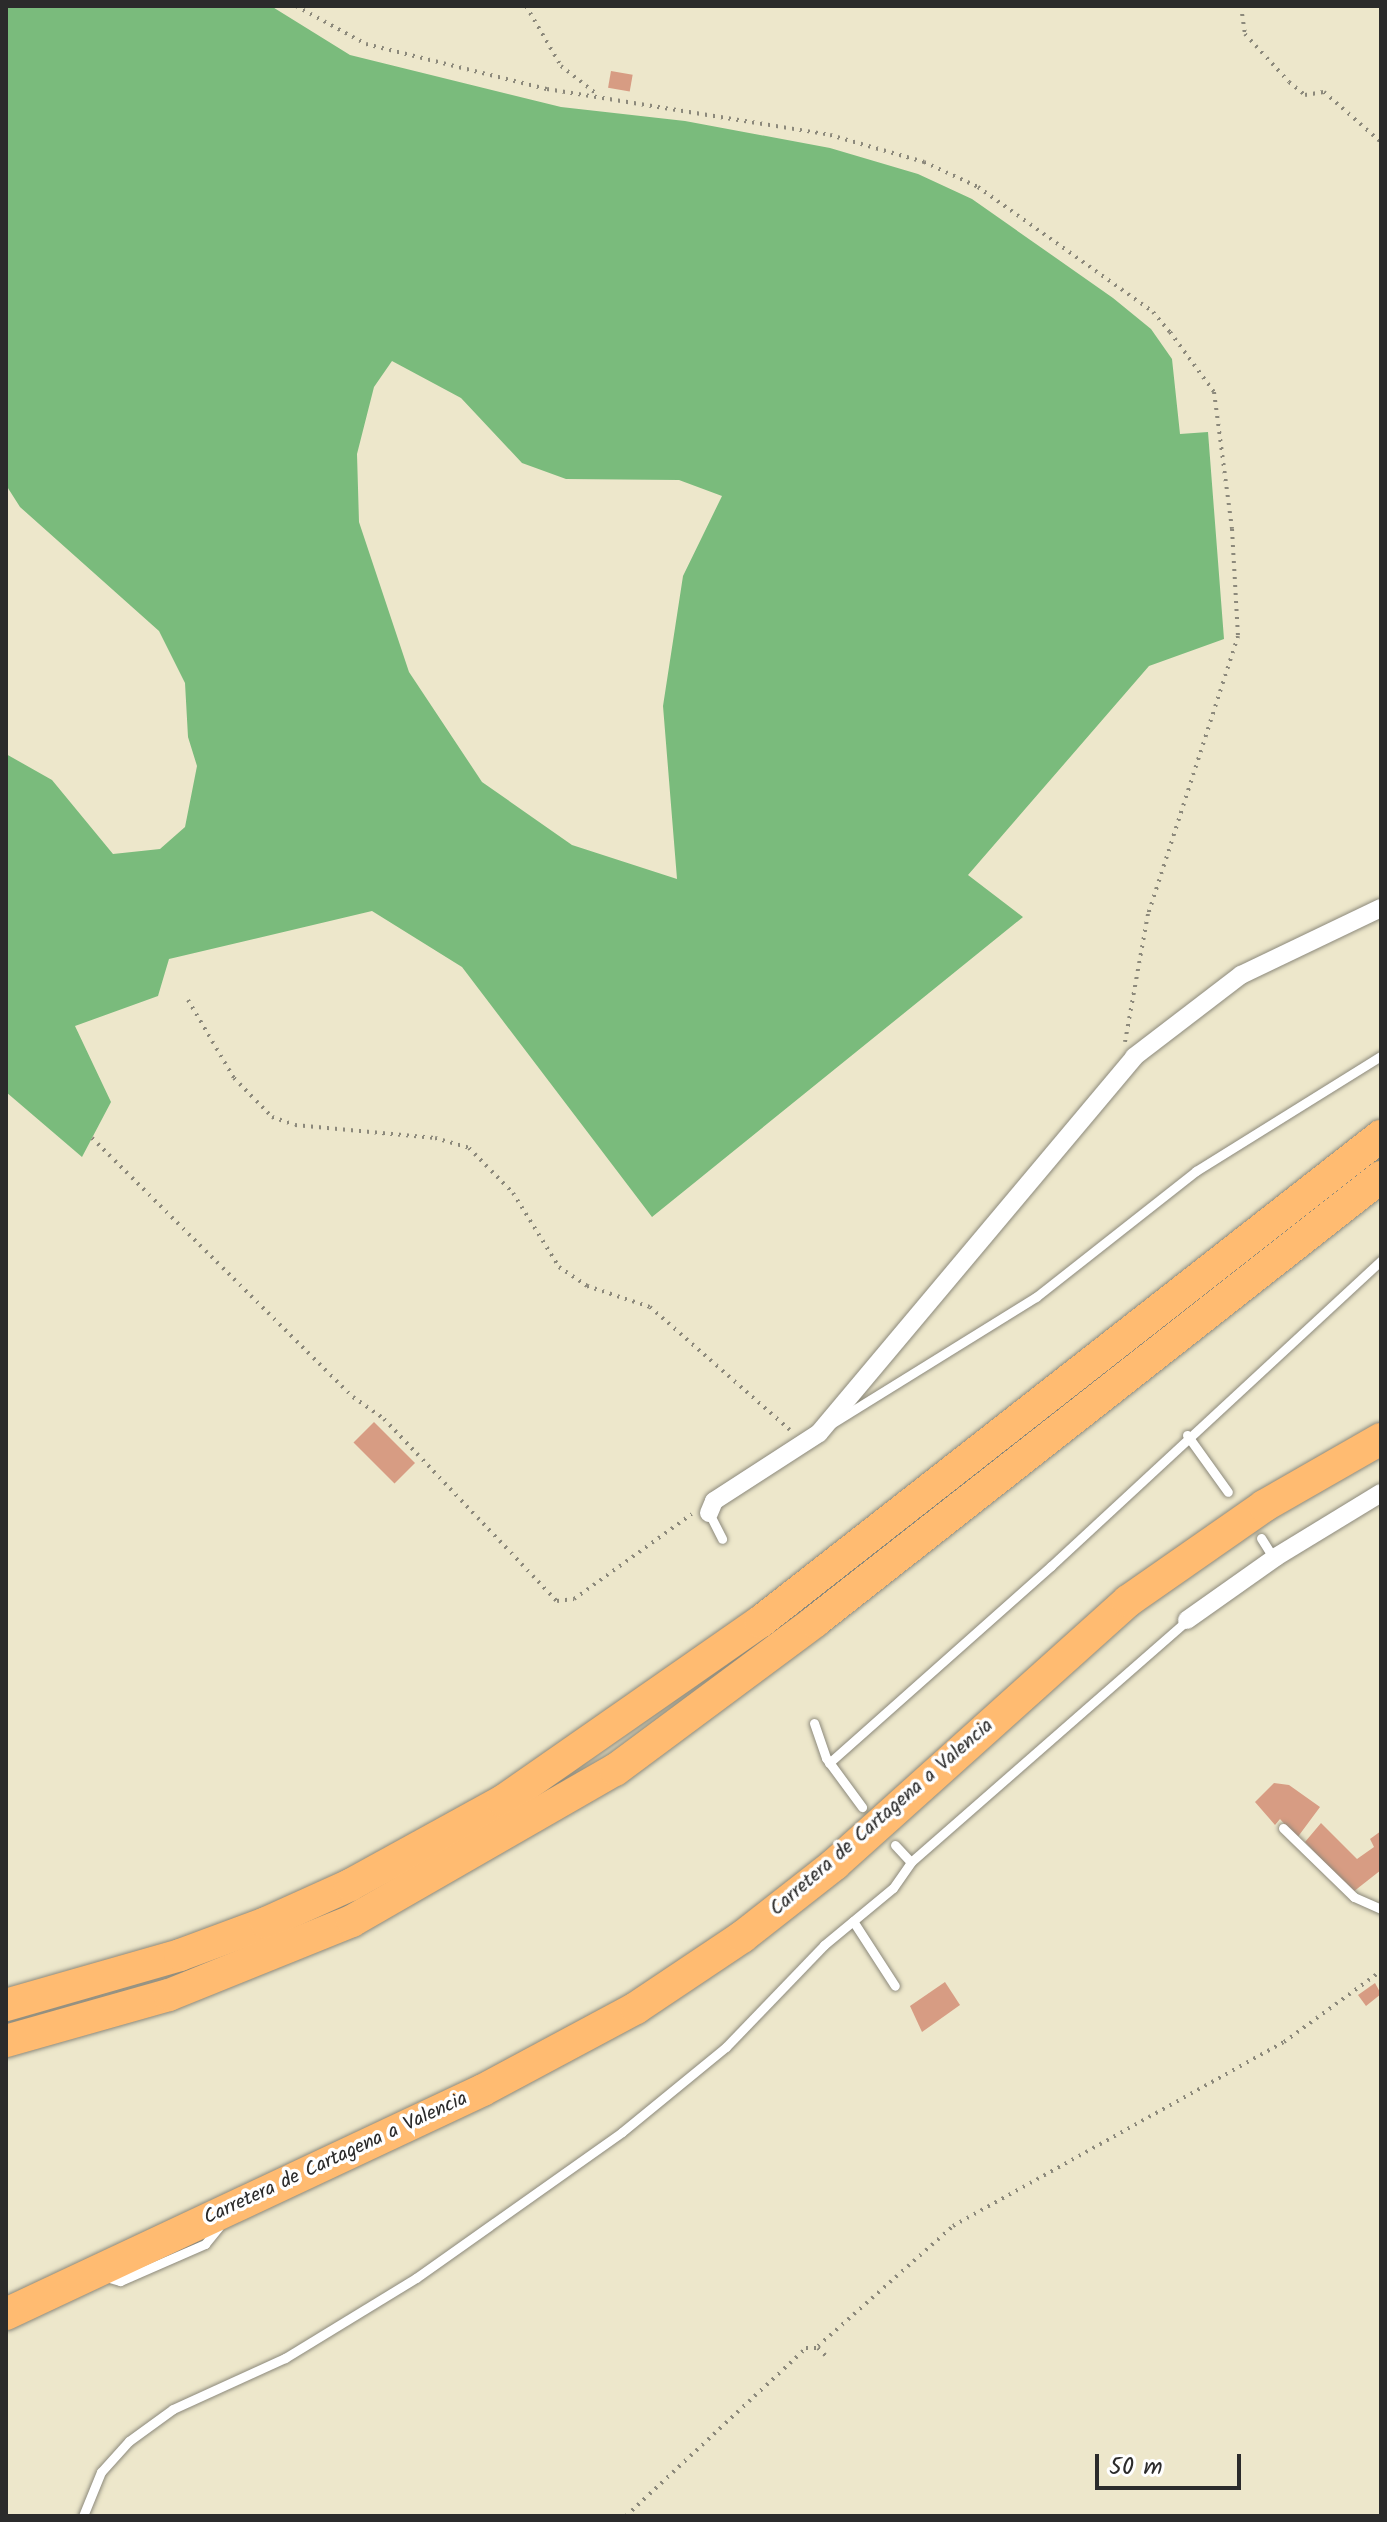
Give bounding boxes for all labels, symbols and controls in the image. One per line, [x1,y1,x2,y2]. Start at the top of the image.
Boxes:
street label: Carretera de Cartagena a Valencia [765,1714,999,1922]
street label: Carretera de Cartagena a Valencia [200,2087,472,2231]
scale bar [1099,2438,1245,2488]
text: 50 m [1109,2448,1163,2487]

